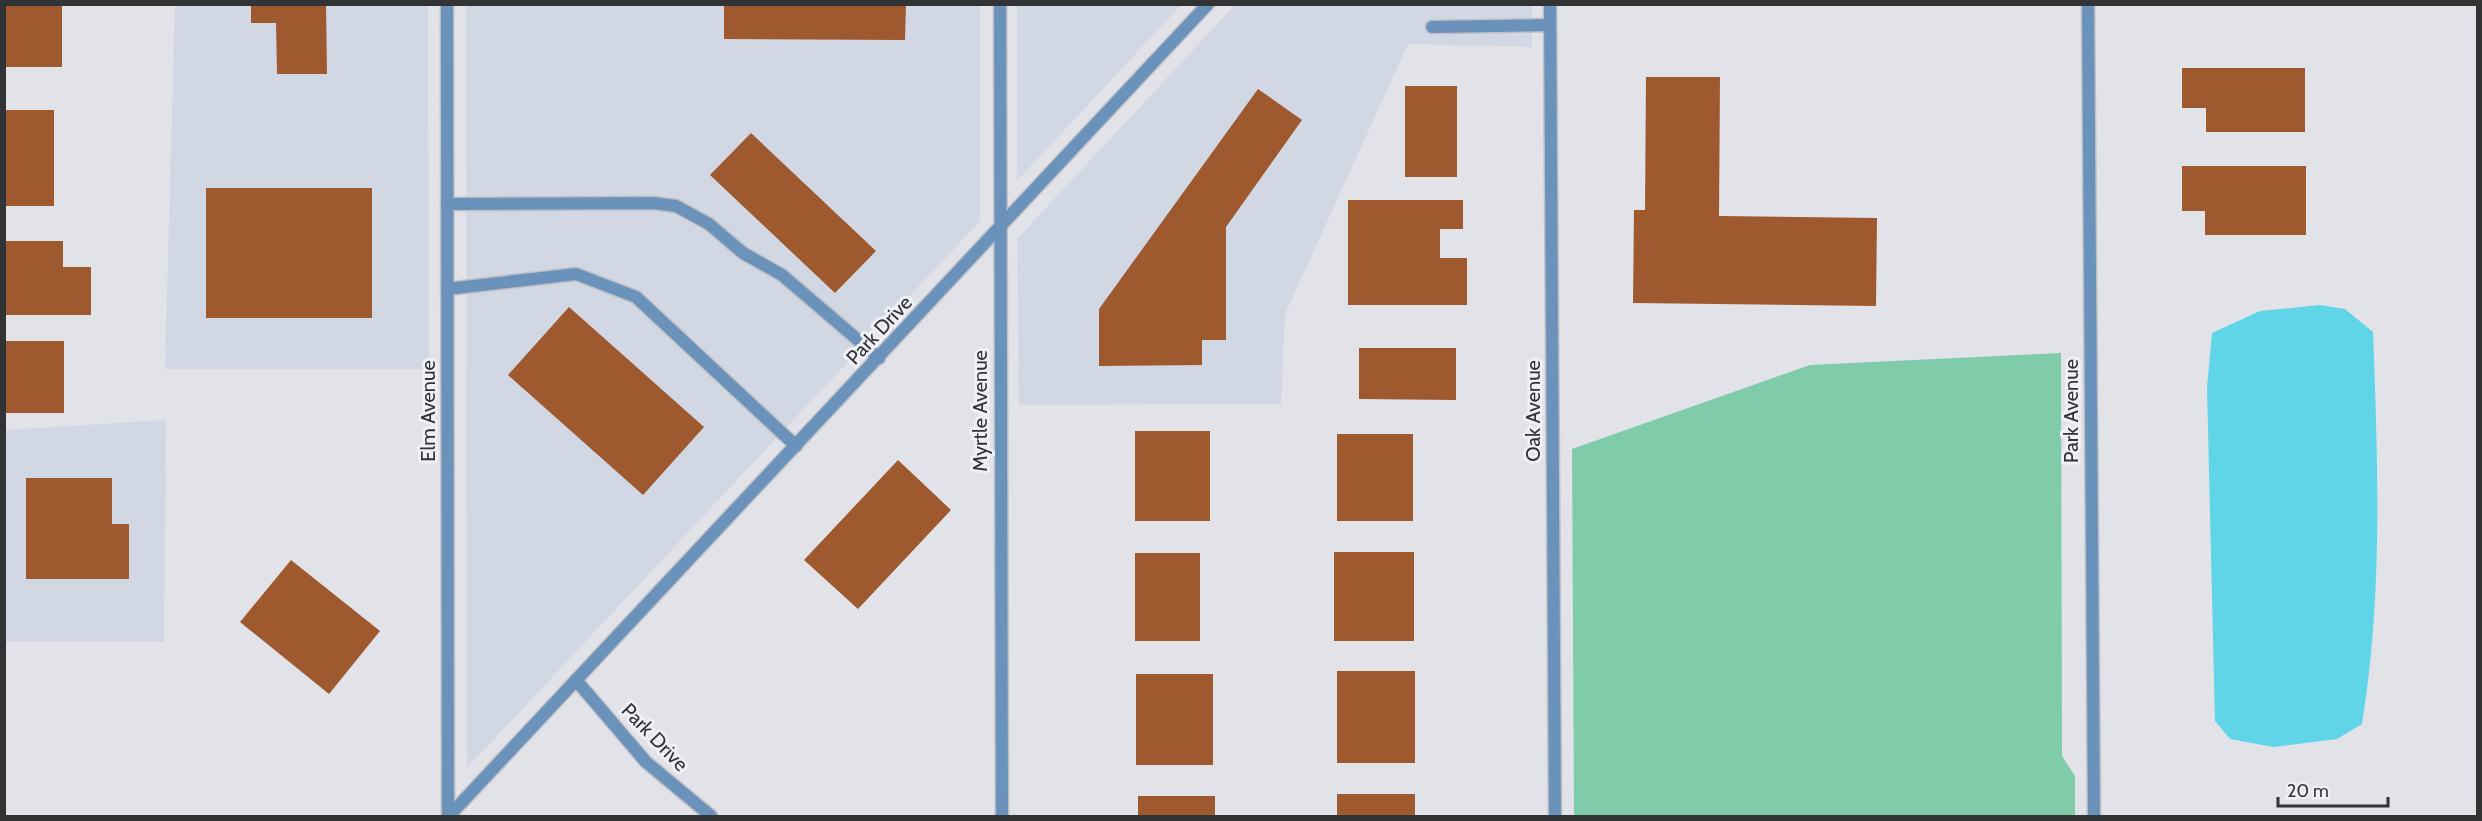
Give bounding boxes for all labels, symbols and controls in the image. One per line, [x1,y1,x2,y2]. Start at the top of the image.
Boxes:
street label: Park Drive [841,291,917,369]
street label: Myrtle Avenue [968,350,992,472]
street label: Park Avenue [2059,359,2083,463]
street label: Elm Avenue [416,360,440,462]
street label: Oak Avenue [1521,360,1545,462]
street label: Park Drive [617,698,693,776]
scale bar [2278,770,2388,808]
text: 20 m [2287,780,2329,802]

